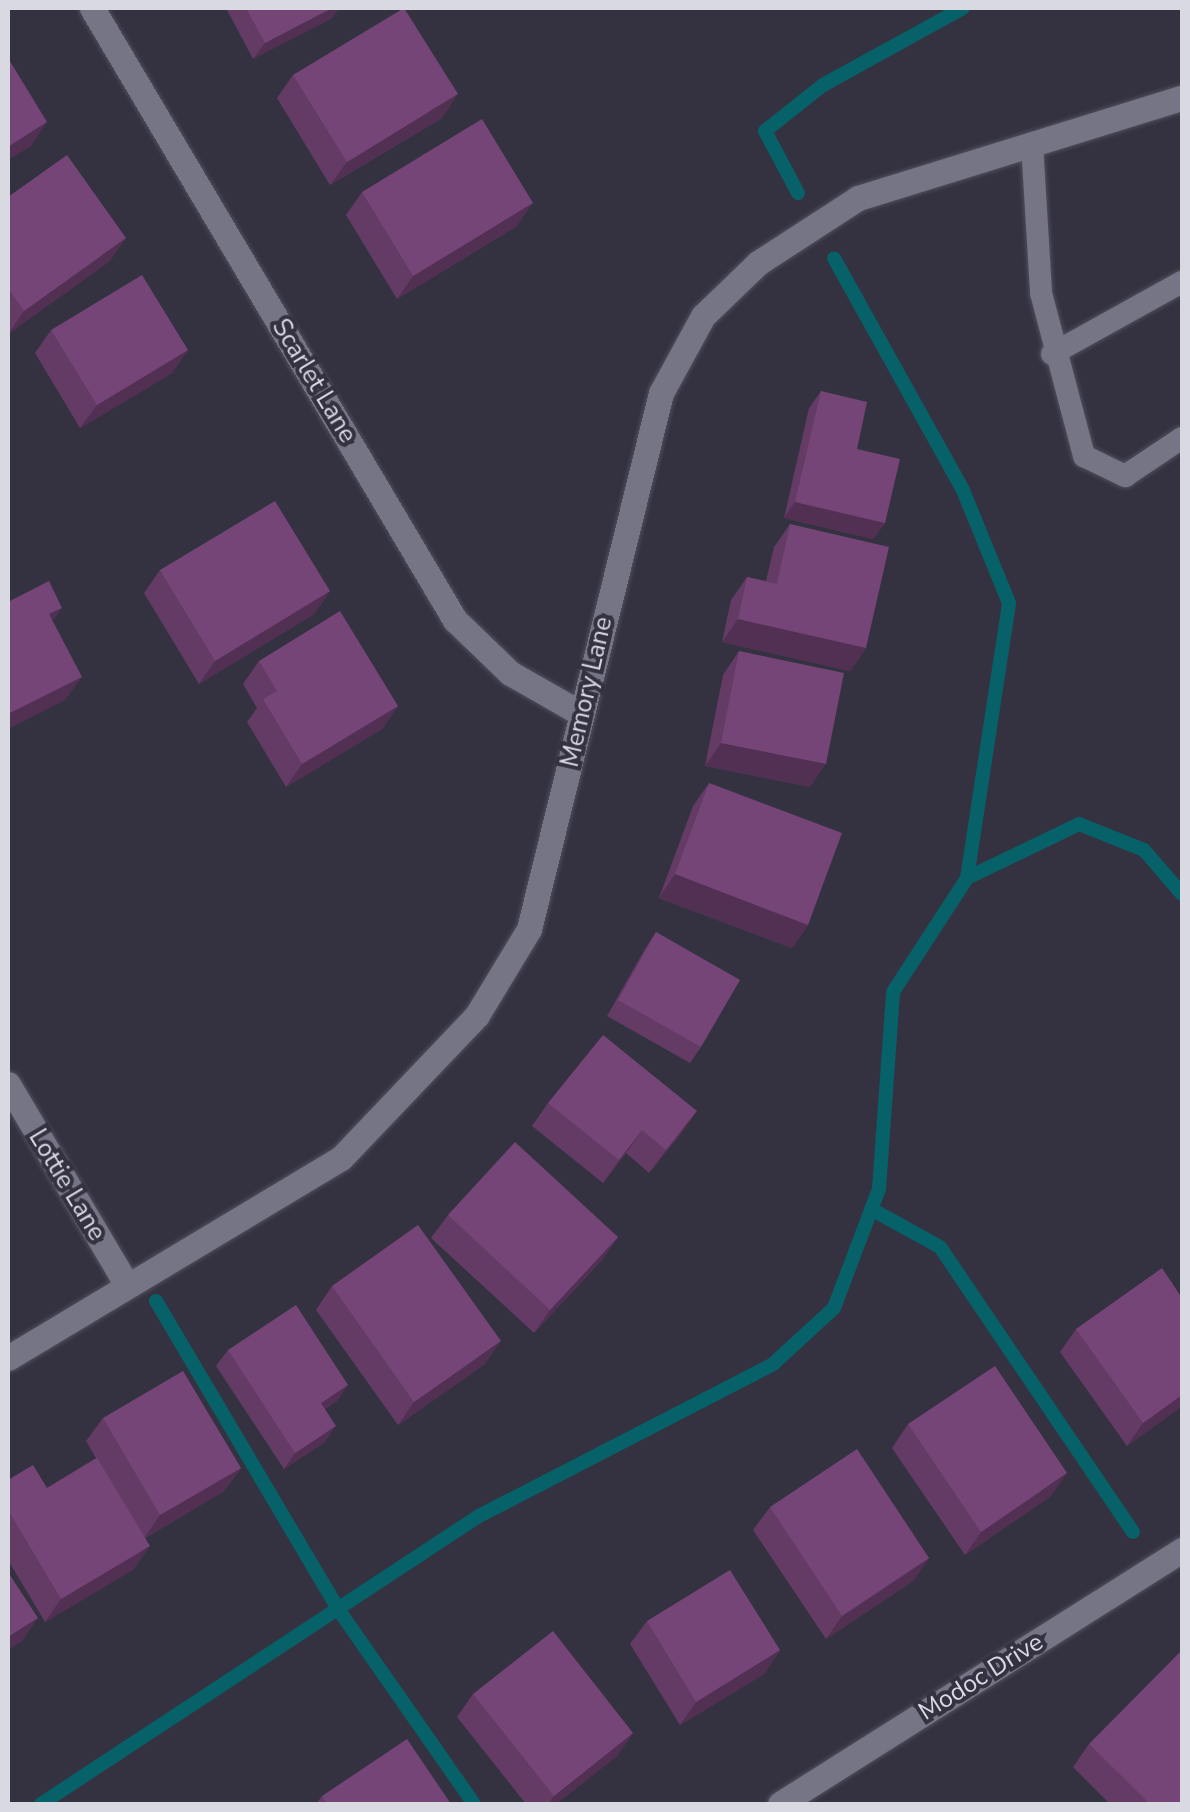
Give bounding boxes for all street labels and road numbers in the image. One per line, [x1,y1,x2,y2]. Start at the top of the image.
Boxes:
street label: Scarlet Lane [265,314,363,448]
street label: Memory Lane [555,614,619,770]
street label: Lottie Lane [22,1124,112,1246]
street label: Modoc Drive [913,1627,1049,1727]

